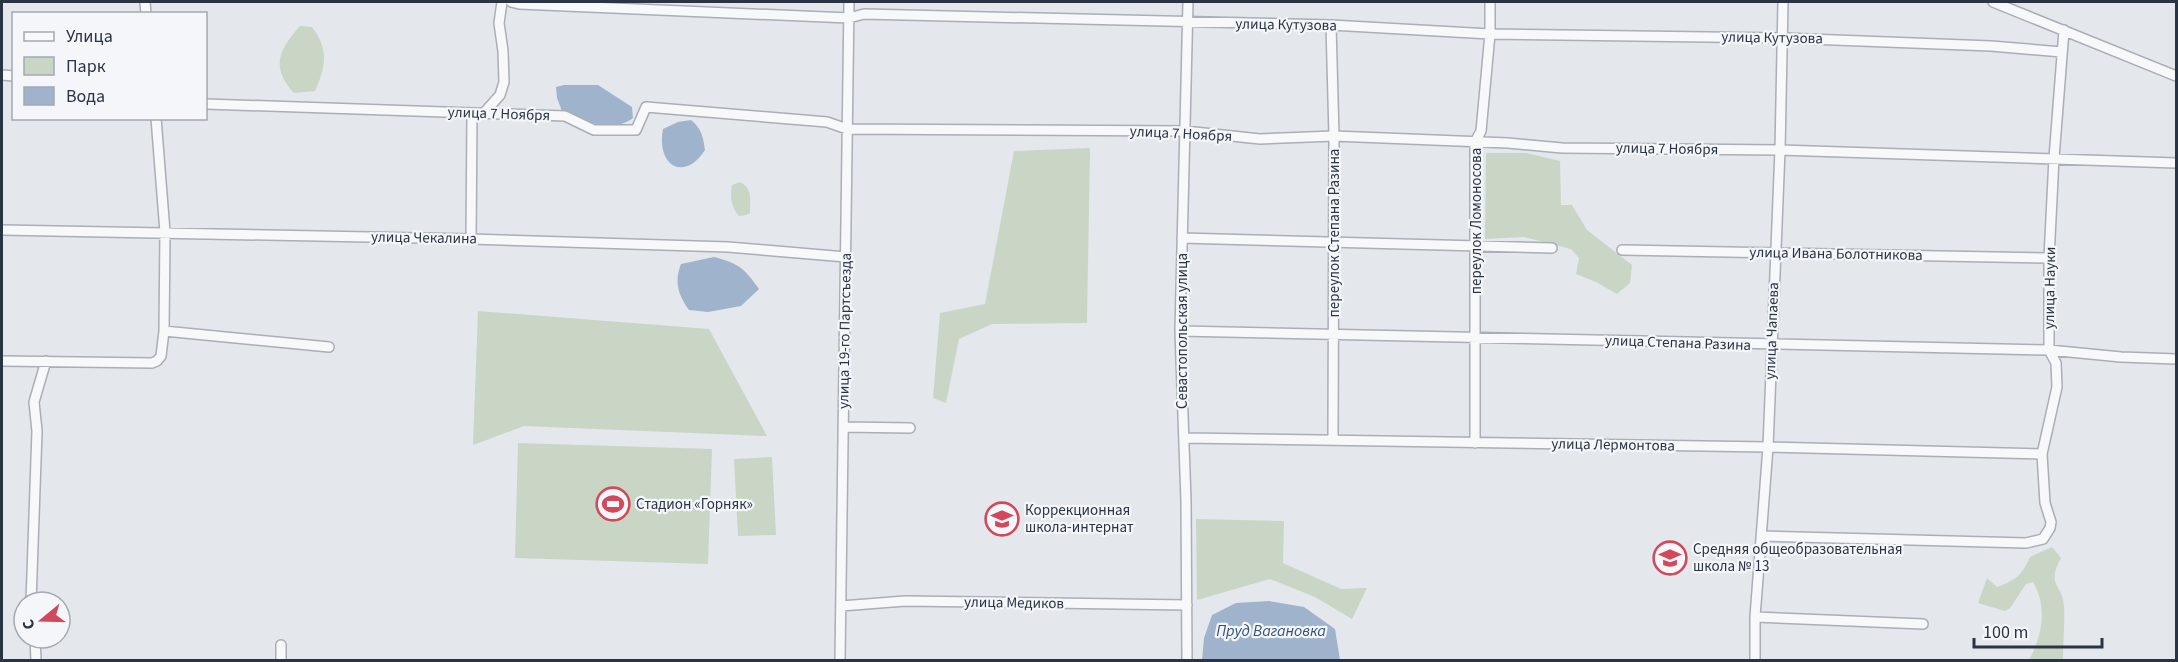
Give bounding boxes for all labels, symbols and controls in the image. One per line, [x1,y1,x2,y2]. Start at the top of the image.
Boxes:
legend [12,12,207,120]
street label: улица Кутузова [1235,14,1337,36]
text: Улица [66,24,113,49]
street label: улица Кутузова [1721,27,1823,49]
text: Парк [66,54,106,79]
text: Вода [66,84,105,109]
street label: улица 7 Ноября [447,102,551,126]
street label: улица 7 Ноября [1129,121,1233,147]
street label: улица 7 Ноября [1616,138,1718,160]
street label: переулок Ломоносова [1466,148,1487,294]
street label: переулок Степана Разина [1324,149,1345,317]
street label: улица Чекалина [371,227,477,249]
street label: улица Ивана Болотникова [1749,242,1923,266]
street label: улица Науки [2039,247,2061,329]
street label: улица 19-го Партсъезда [833,253,857,409]
street label: Севастопольская улица [1172,253,1193,409]
street label: улица Чапаева [1760,282,1784,380]
street label: улица Степана Разина [1605,330,1751,356]
street label: улица Лермонтова [1551,433,1675,457]
sports icon: Стадион «Горняк» [595,486,631,522]
place label: Стадион «Горняк» [636,494,753,515]
place label: Коррекционная школа-интернат [1025,500,1134,538]
school or university icon: Коррекционная школа-интернат [984,501,1020,537]
place label: Средняя общеобразовательная школа № 13 [1693,539,1902,577]
school or university icon: Средняя общеобразовательная школа № 13 [1652,540,1688,576]
north arrow [12,590,72,650]
street label: улица Медиков [964,592,1065,614]
scale bar [1974,611,2102,649]
text: С [17,617,41,633]
water label: Пруд Вагановка [1216,620,1326,642]
text: 100 m [1983,620,2028,645]

